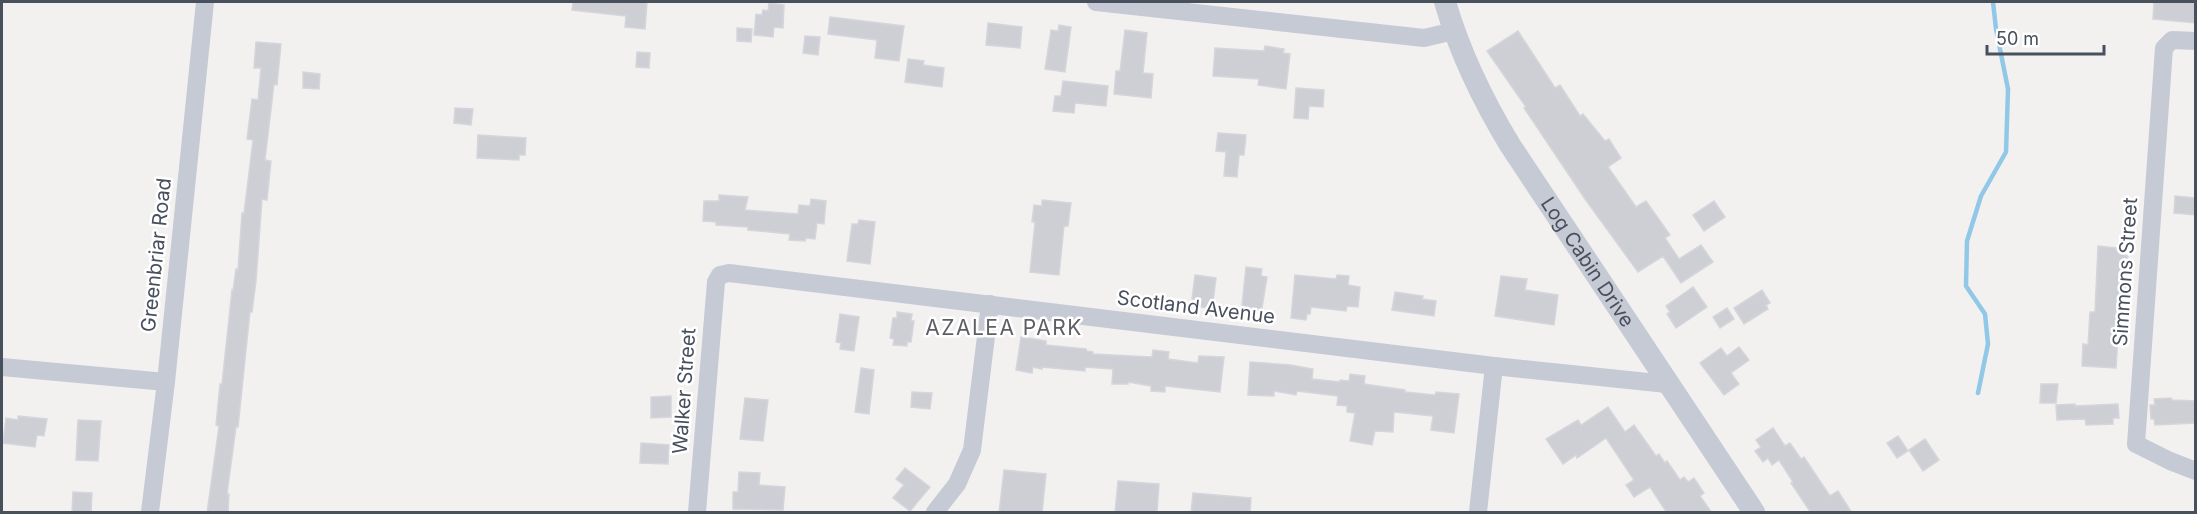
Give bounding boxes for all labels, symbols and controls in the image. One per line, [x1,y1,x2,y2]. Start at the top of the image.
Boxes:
scale bar [1987,18,2104,56]
text: 50 m [1996,28,2039,49]
street label: Greenbriar Road [136,177,176,333]
street label: Log Cabin Drive [1536,192,1640,332]
street label: Simmons Street [2108,196,2142,347]
street label: Scotland Avenue [1116,285,1276,329]
district label: AZALEA PARK [925,315,1083,340]
street label: Walker Street [668,327,700,455]

